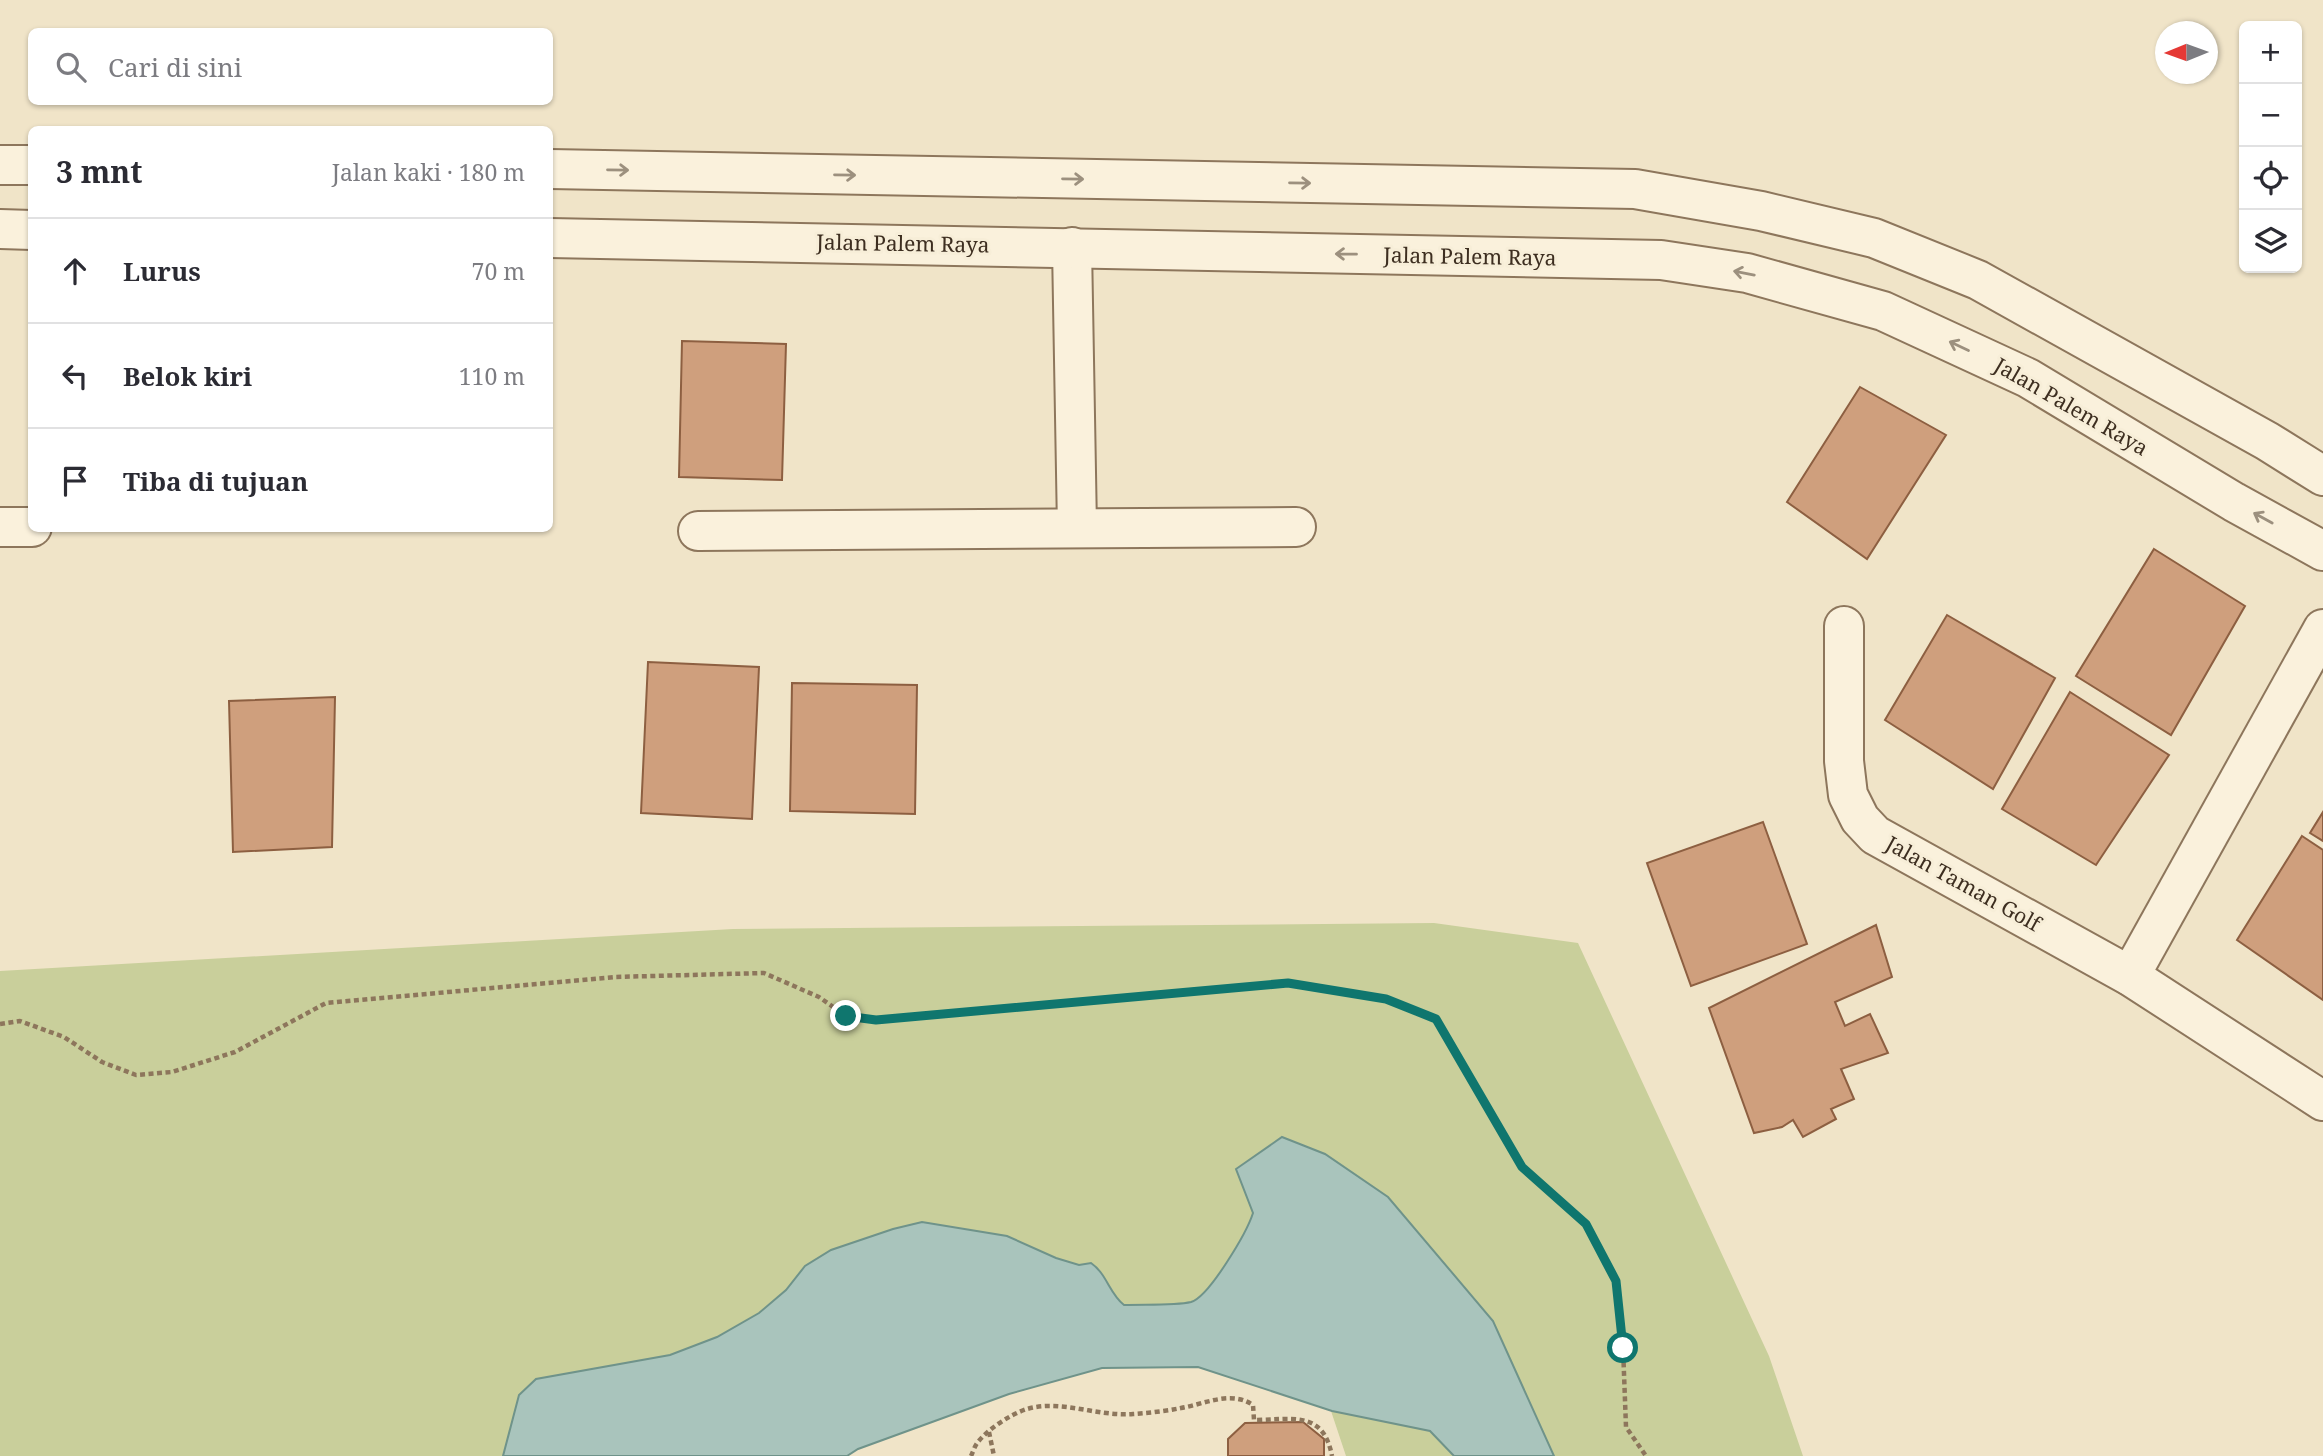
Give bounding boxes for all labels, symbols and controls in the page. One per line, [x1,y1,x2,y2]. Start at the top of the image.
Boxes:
north arrow [2155,21,2218,84]
map controls [2239,21,2302,273]
button: + [2239,21,2302,84]
search box [28,28,553,105]
icon: search [52,48,90,86]
text: Cari di sini [108,49,242,85]
button: − [2239,84,2302,147]
button: locate [2239,147,2302,210]
text: 3 mnt [56,151,143,192]
text: Jalan kaki · 180 m [332,156,525,188]
one-way arrow [606,164,629,177]
one-way arrow [833,168,856,181]
one-way arrow [1061,172,1084,186]
one-way arrow [1288,176,1311,190]
button: layers [2239,210,2302,273]
street label: Jalan Palem Raya [815,227,990,259]
street label: Jalan Palem Raya [1382,240,1557,272]
one-way arrow [1335,247,1358,260]
icon: ahead [56,252,94,290]
text: Lurus [123,253,201,289]
text: 70 m [472,255,525,287]
one-way arrow [1733,265,1756,279]
one-way arrow [1949,339,1970,352]
street label: Jalan Palem Raya [1989,350,2153,462]
icon: left [56,357,94,395]
text: Belok kiri [123,358,252,394]
text: 110 m [459,360,525,392]
icon: arrive [56,462,94,500]
text: Tiba di tujuan [123,463,308,499]
one-way arrow [2253,511,2274,524]
street label: Jalan Taman Golf [1880,829,2048,938]
route end [830,1000,861,1031]
route start [1607,1332,1638,1363]

